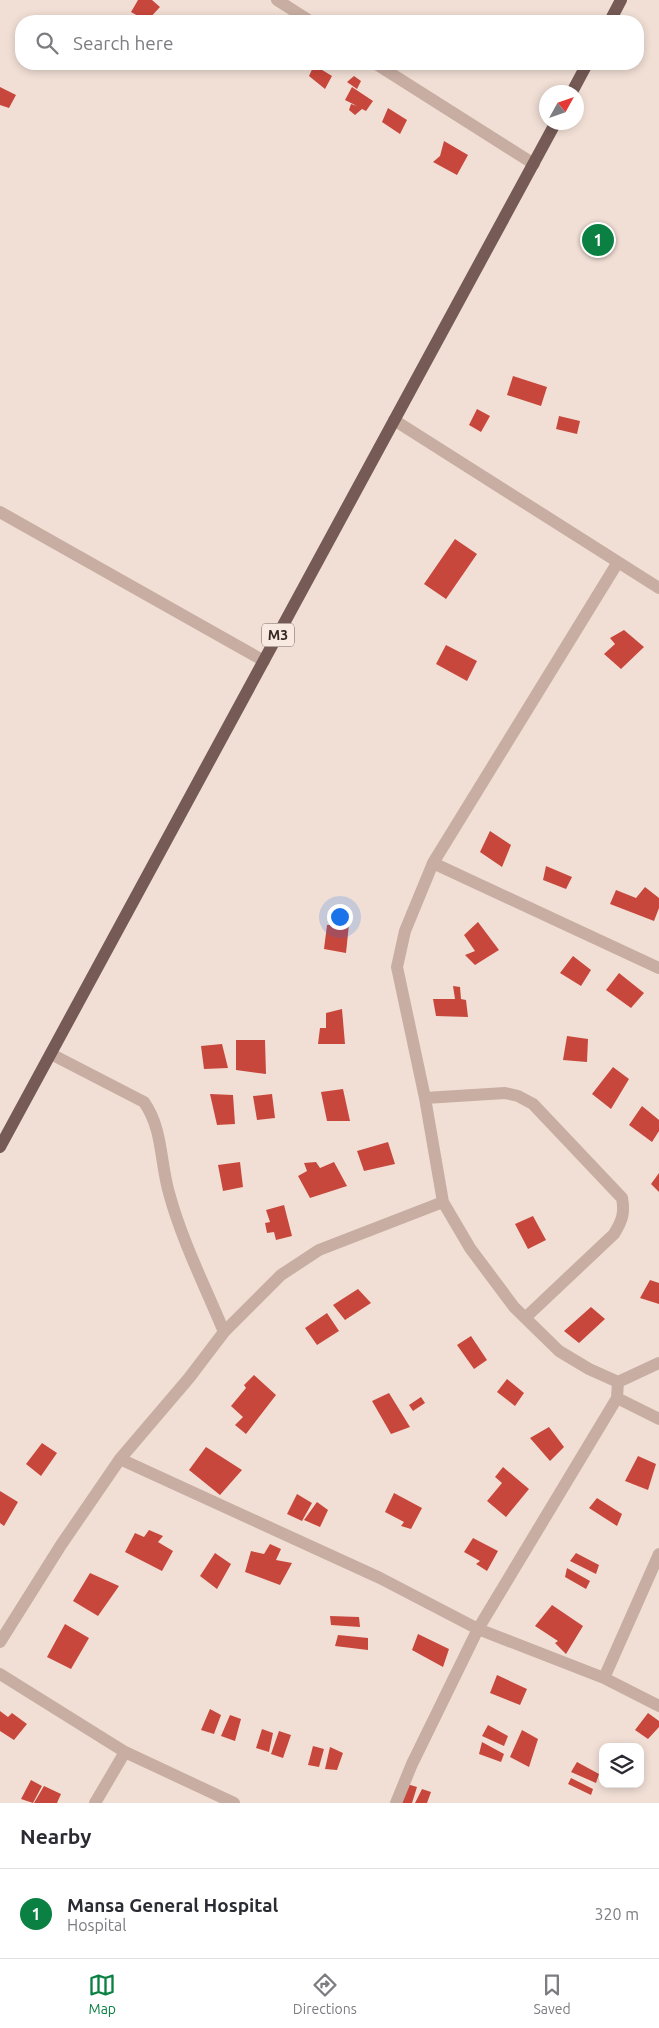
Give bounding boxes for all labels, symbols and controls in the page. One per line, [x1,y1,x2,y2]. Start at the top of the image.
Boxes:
search box [15,15,644,70]
icon: search [33,29,61,57]
text: Search here [73,32,173,54]
north arrow [539,85,584,130]
pin: 1 [582,221,614,259]
road number: M3 [262,624,294,646]
your location [327,904,353,930]
map controls [599,1743,644,1788]
button: layers [599,1743,644,1788]
text: Nearby [20,1824,91,1848]
text: Mansa General Hospital [67,1894,278,1916]
text: 1 [31,1905,41,1923]
text: 320 m [594,1905,639,1923]
text: Hospital [67,1916,126,1934]
tab: Map [88,1971,116,2017]
tab: Directions [293,1971,357,2017]
tab: Saved [533,1971,571,2017]

